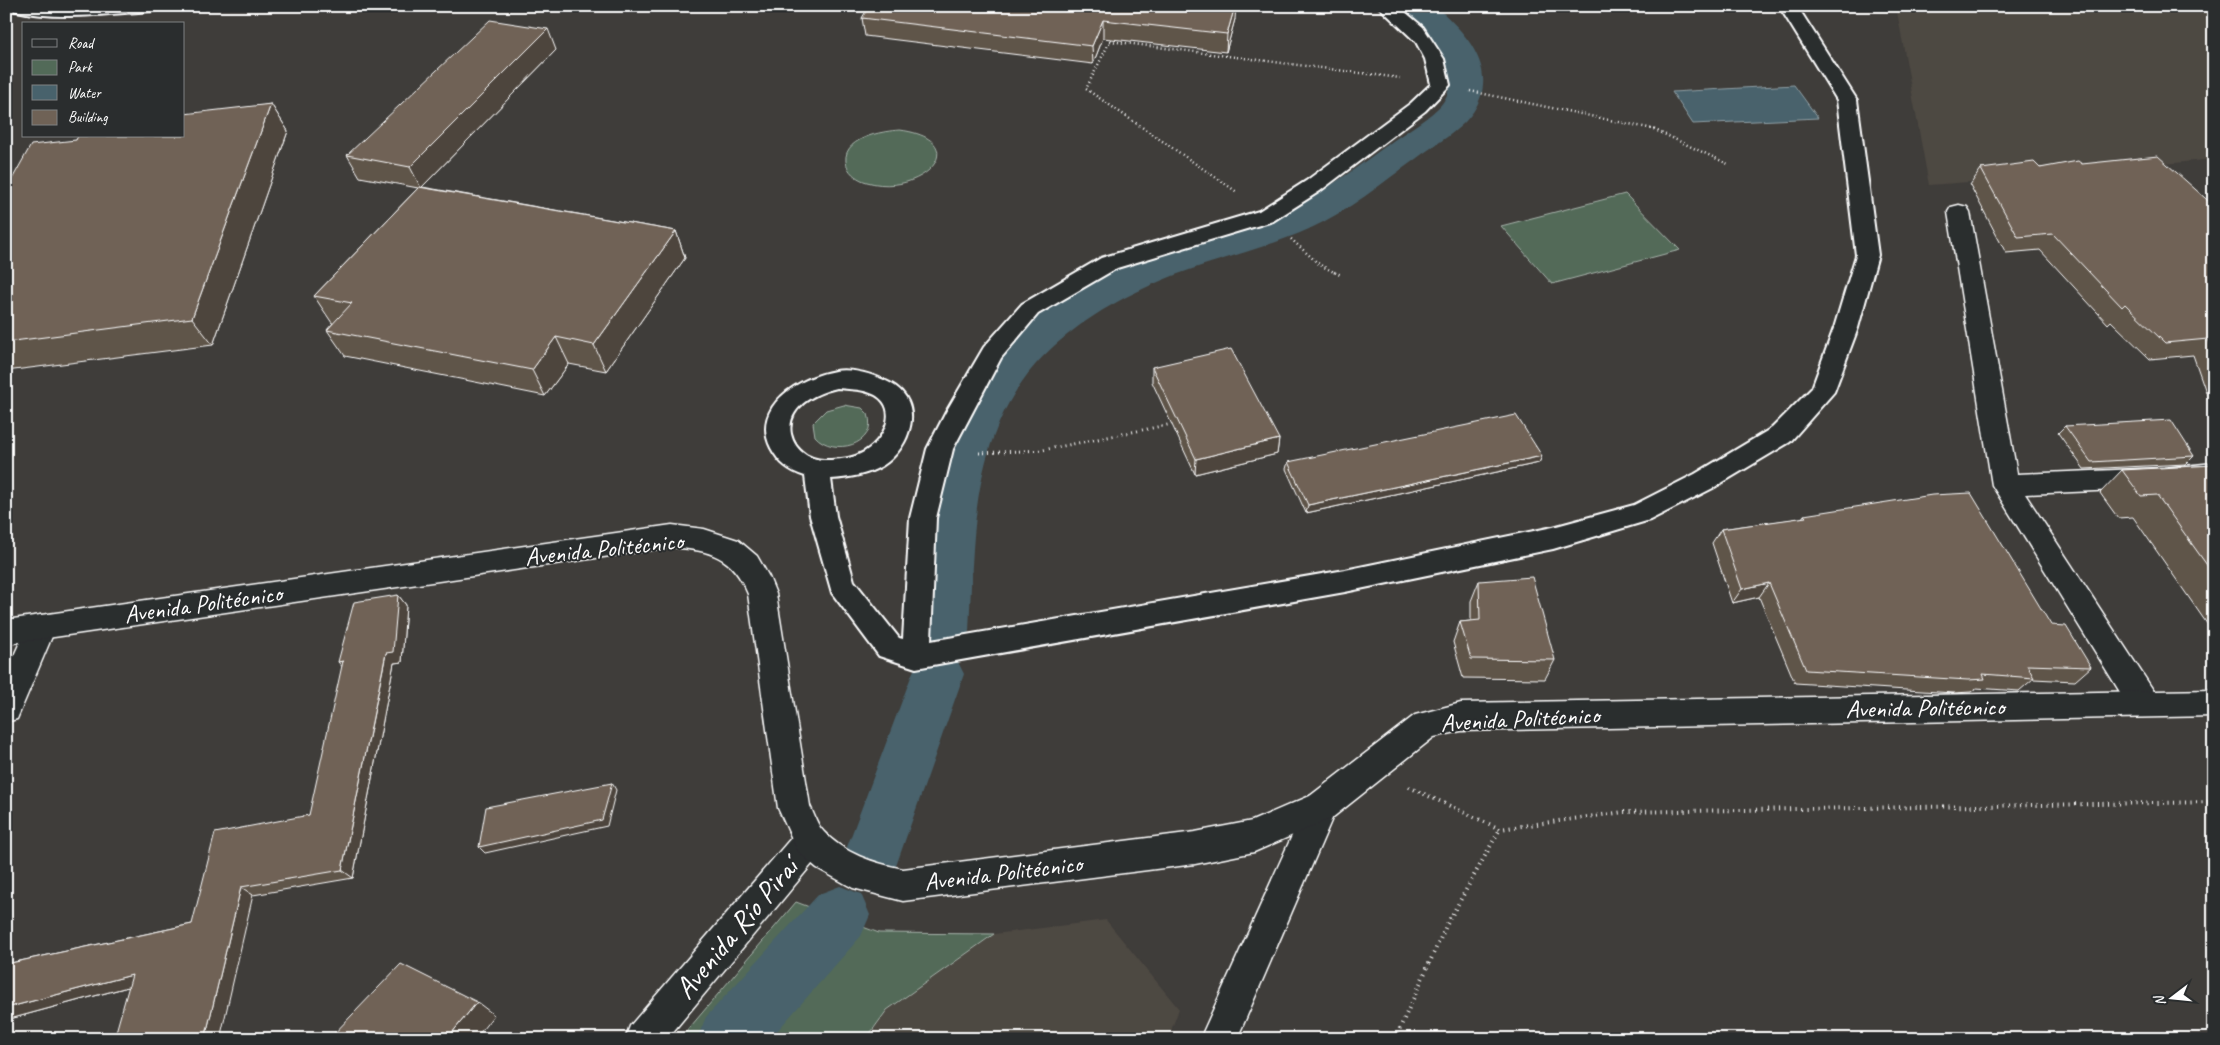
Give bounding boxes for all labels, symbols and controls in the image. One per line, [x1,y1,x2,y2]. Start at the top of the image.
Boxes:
legend [22,22,185,138]
text: Road [68,34,95,53]
text: Park [68,58,93,77]
text: Water [68,84,102,103]
text: Building [68,108,108,127]
street label: Avenida Politécnico [523,524,688,573]
street label: Avenida Politécnico [122,577,287,631]
street label: Avenida Politécnico [1845,691,2008,725]
street label: Avenida Politécnico [1440,699,1603,739]
street label: Avenida Río Piraí [666,845,810,1006]
street label: Avenida Politécnico [922,847,1087,899]
north arrow [2148,972,2198,1022]
text: N [2150,993,2169,1008]

